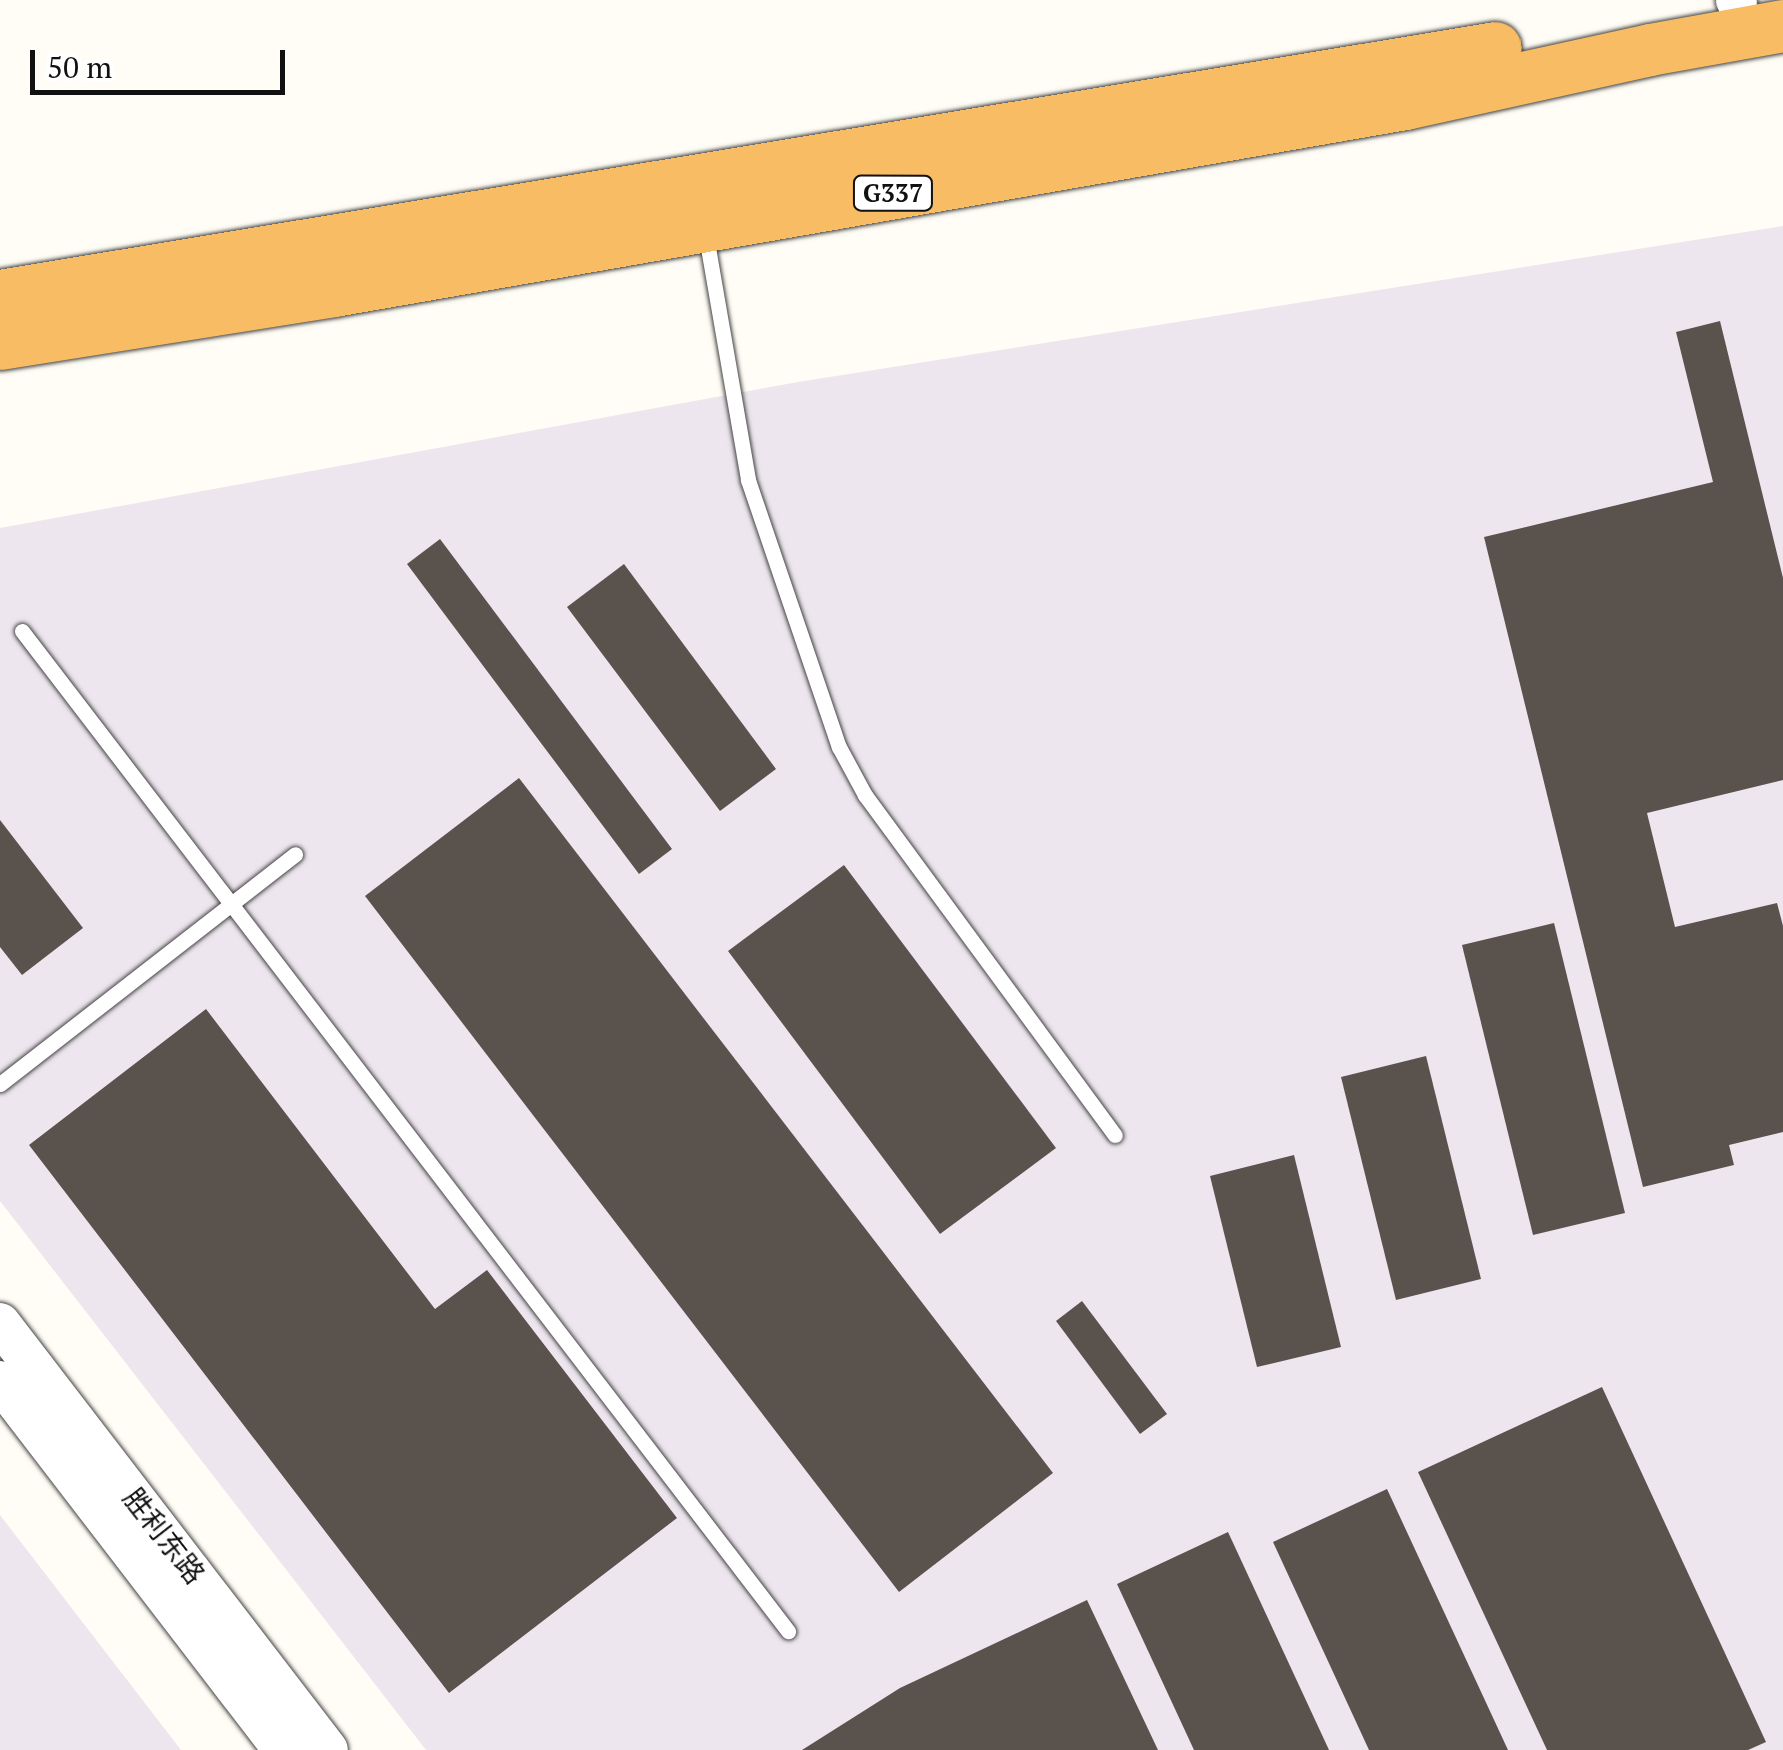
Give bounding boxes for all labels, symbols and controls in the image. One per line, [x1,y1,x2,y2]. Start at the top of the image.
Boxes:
scale bar [35,30,290,92]
text: 50 m [47,47,112,87]
road number: G337 [850,173,936,213]
street label: 胜利东路 [116,1482,212,1590]

